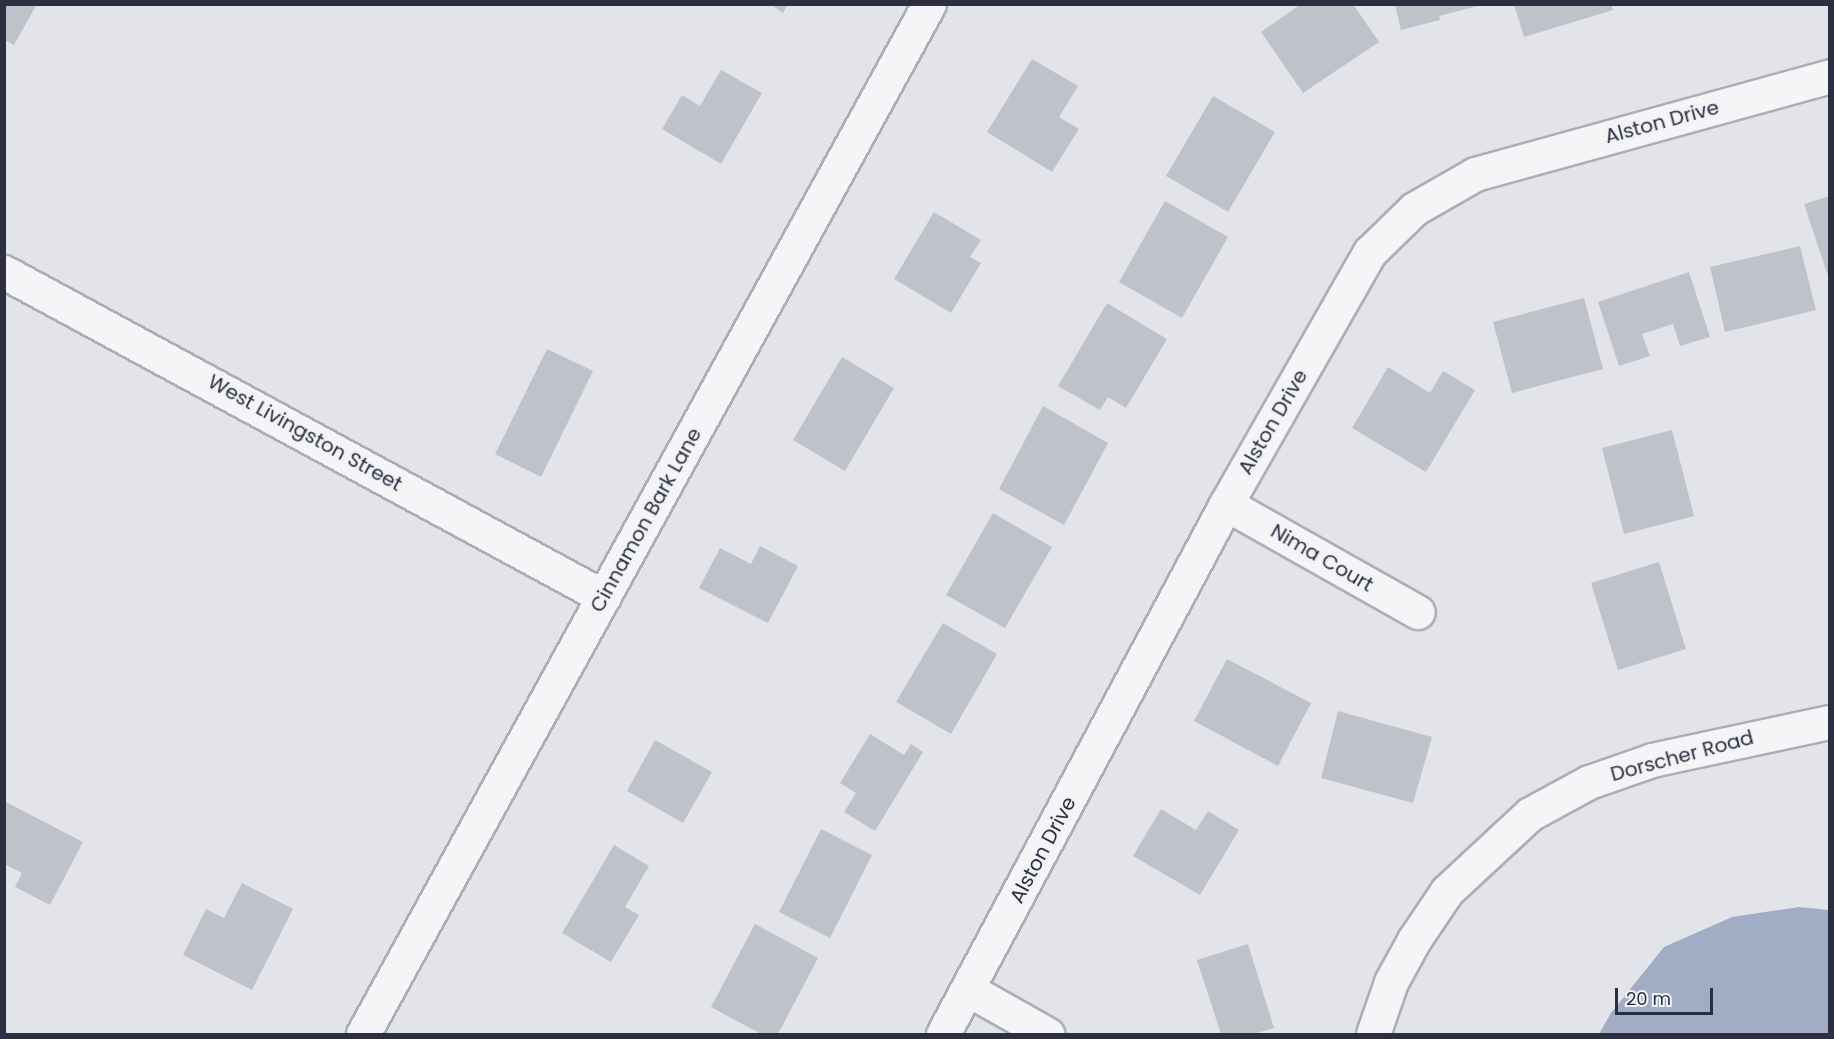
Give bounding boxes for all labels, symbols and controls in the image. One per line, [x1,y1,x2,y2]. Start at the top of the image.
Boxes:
street label: Alston Drive [1602,95,1722,149]
street label: Alston Drive [1233,365,1313,479]
street label: West Livingston Street [204,370,406,496]
street label: Cinnamon Bark Lane [585,424,707,616]
street label: Nima Court [1267,519,1377,597]
street label: Dorscher Road [1608,725,1756,787]
street label: Alston Drive [1005,793,1081,907]
scale bar [1618,976,1716,1014]
text: 20 m [1626,986,1671,1011]

